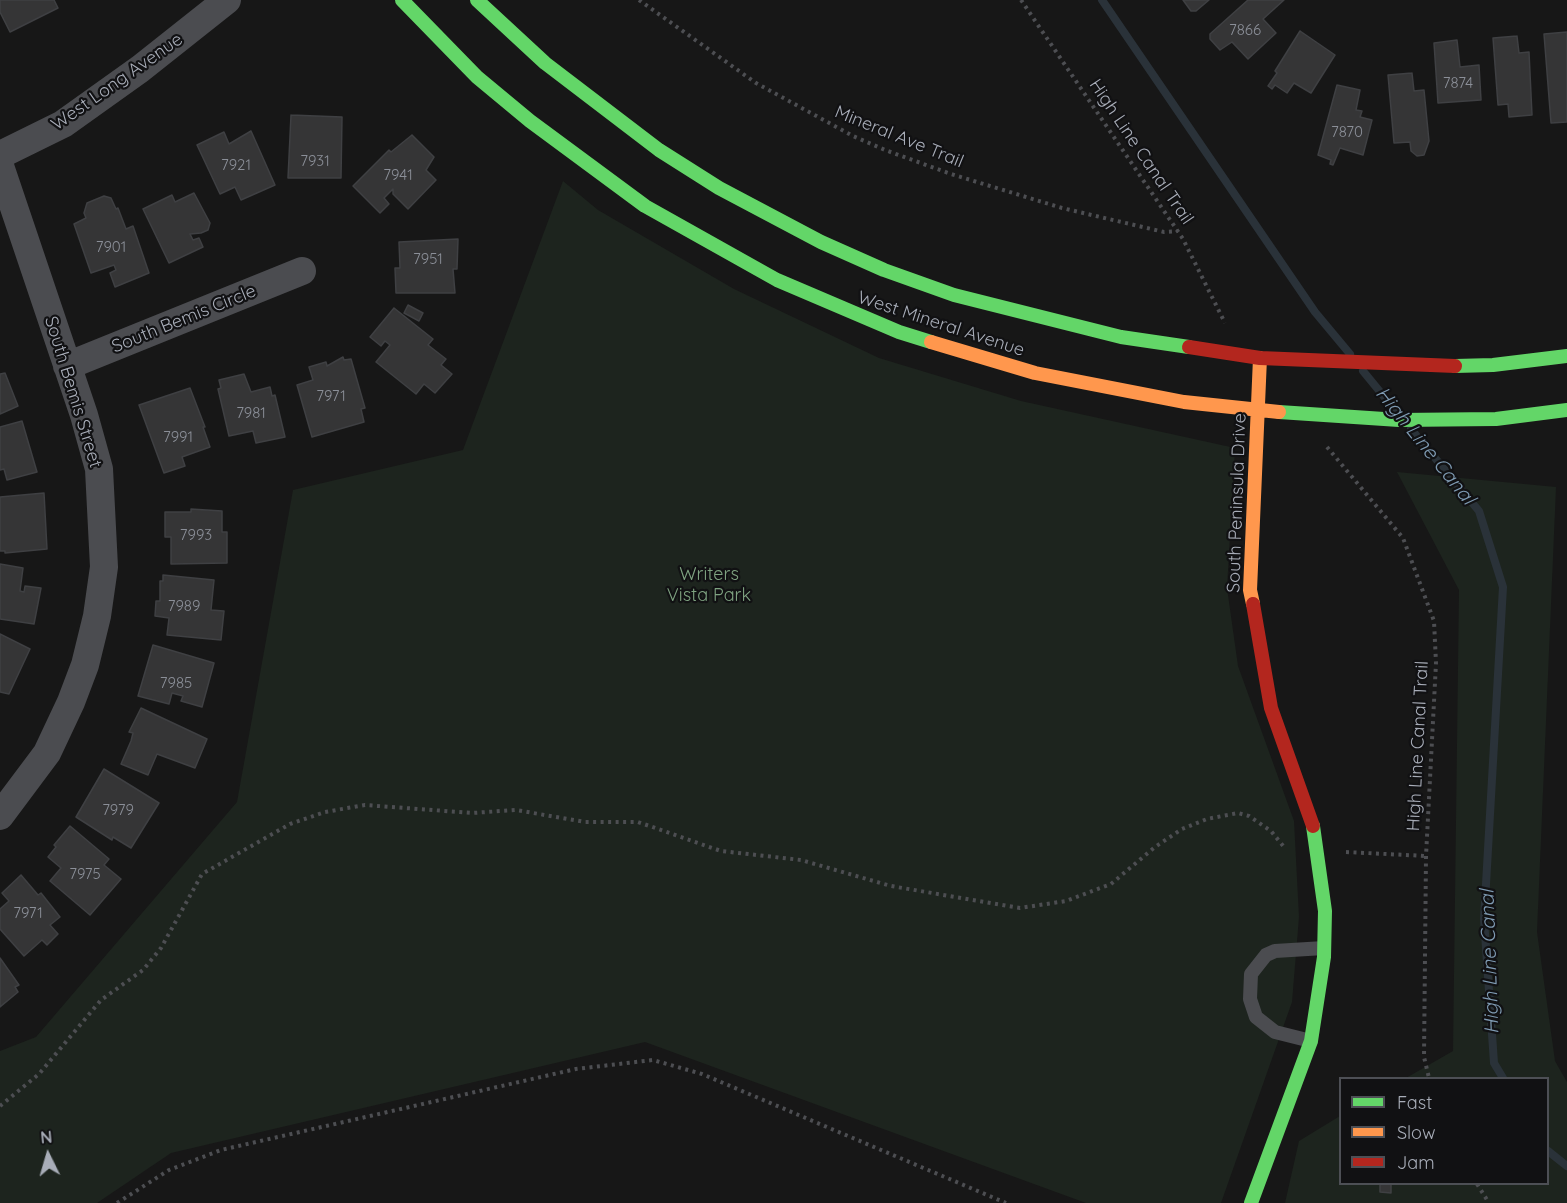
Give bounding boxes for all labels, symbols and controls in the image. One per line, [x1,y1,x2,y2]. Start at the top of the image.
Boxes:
house number: 7866 [1229,21,1261,39]
street label: West Long Avenue [47,29,187,135]
house number: 7874 [1443,74,1473,92]
street label: High Line Canal Trail [1084,75,1198,229]
street label: Mineral Ave Trail [831,101,967,173]
house number: 7870 [1331,123,1363,141]
house number: 7931 [300,152,330,170]
house number: 7921 [221,156,251,174]
house number: 7941 [383,166,413,184]
house number: 7901 [96,238,126,256]
house number: 7951 [413,250,443,268]
street label: South Bemis Circle [109,280,259,358]
street label: West Mineral Avenue [855,287,1027,361]
street label: South Bemis Street [40,314,106,470]
water label: High Line Canal [1370,382,1480,510]
house number: 7971 [316,387,346,405]
house number: 7981 [236,404,266,422]
street label: South Peninsula Drive [1223,413,1251,593]
house number: 7991 [163,428,193,446]
house number: 7993 [180,526,212,544]
park label: Writers Vista Park [667,564,751,606]
house number: 7989 [168,597,200,615]
street label: High Line Canal Trail [1403,660,1433,832]
house number: 7985 [160,674,192,692]
house number: 7979 [102,801,134,819]
house number: 7975 [69,865,101,883]
water label: High Line Canal [1475,889,1505,1035]
house number: 7971 [13,904,43,922]
legend [1339,1077,1549,1185]
text: Fast [1397,1091,1432,1114]
text: Slow [1397,1121,1435,1144]
north arrow [18,1125,78,1185]
text: N [40,1127,53,1148]
text: Jam [1397,1151,1435,1174]

